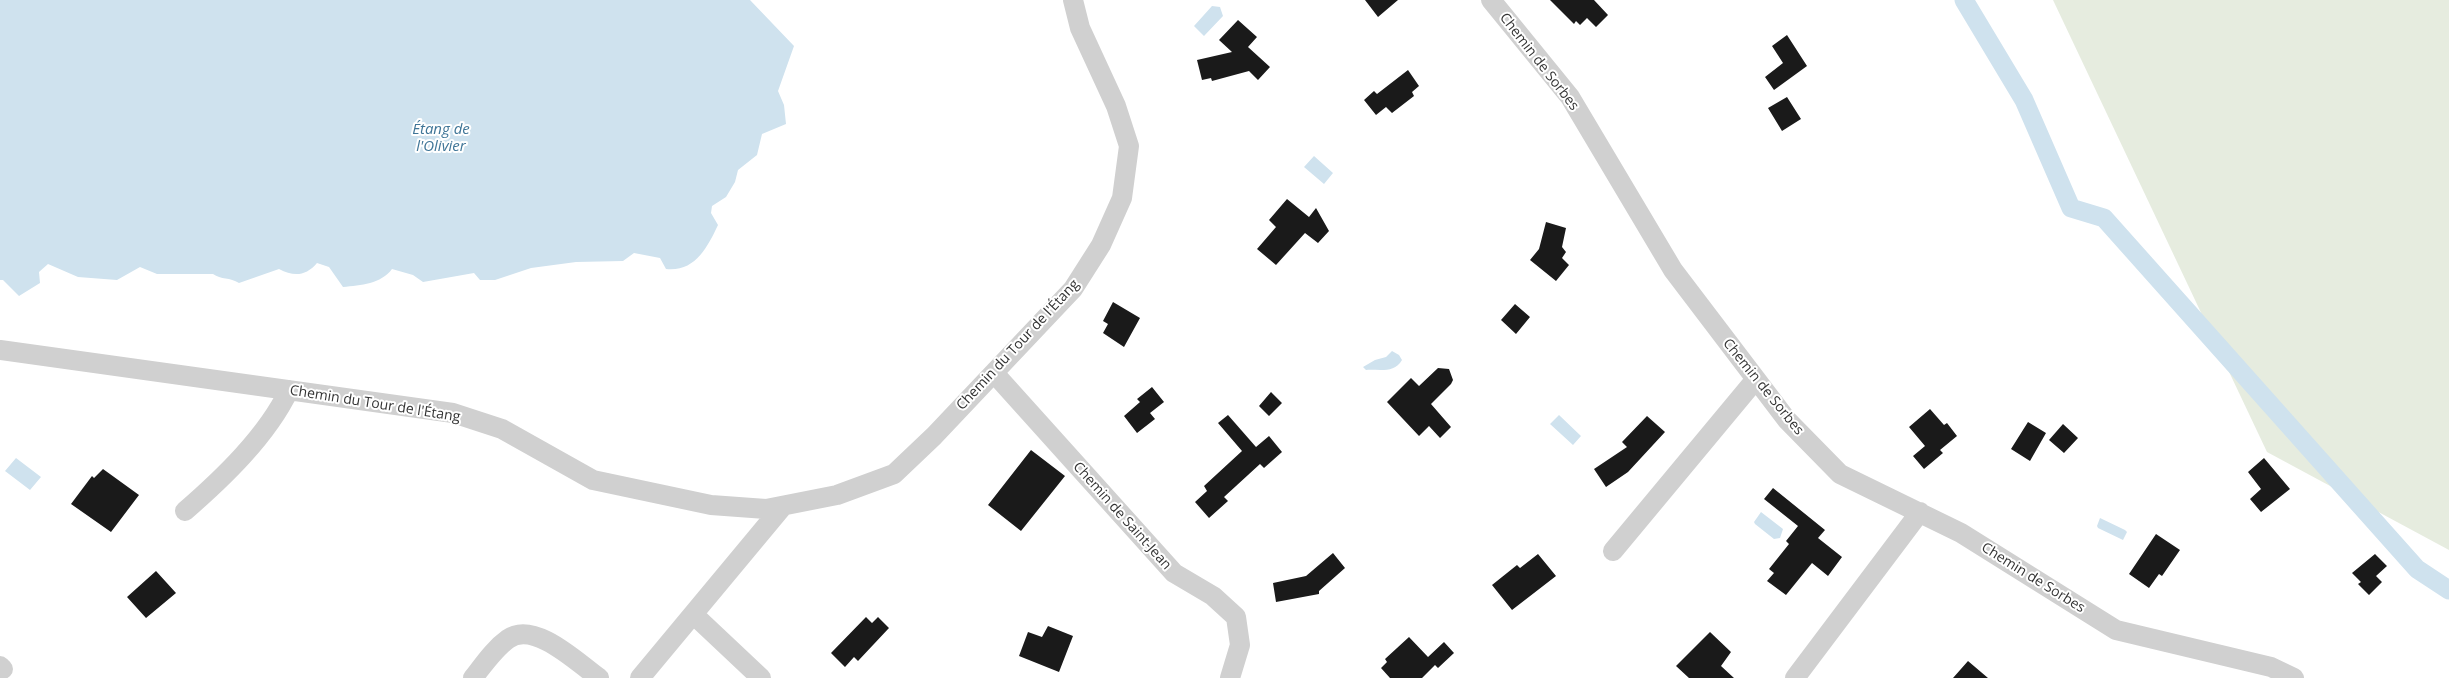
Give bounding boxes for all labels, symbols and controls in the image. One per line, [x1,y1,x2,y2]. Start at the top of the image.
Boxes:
street label: Chemin de Sorbes [1496,10,1582,114]
water label: Étang de l'Olivier [412,121,470,156]
street label: Chemin du Tour de l'Étang [953,276,1083,414]
street label: Chemin de Sorbes [1719,335,1807,439]
street label: Chemin du Tour de l'Étang [289,382,461,426]
street label: Chemin de Saint-Jean [1069,459,1175,573]
street label: Chemin de Sorbes [1978,539,2088,617]

